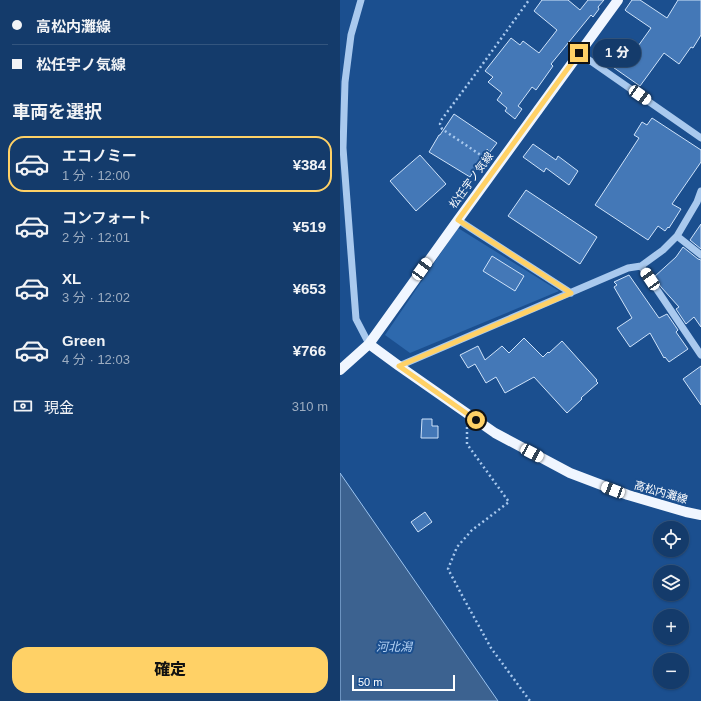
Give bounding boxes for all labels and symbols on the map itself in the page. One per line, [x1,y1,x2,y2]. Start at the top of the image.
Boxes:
callout: 1 分 [593,39,641,67]
route end [570,44,588,62]
car [627,83,653,107]
street label: 松任宇ノ気線 [447,150,495,210]
car [410,256,434,282]
car [638,266,662,292]
route start [467,411,485,429]
car [519,442,545,464]
street label: 高松内灘線 [633,479,689,505]
car [600,480,626,500]
water label: 河北潟 [376,640,414,654]
scale bar [352,673,455,692]

